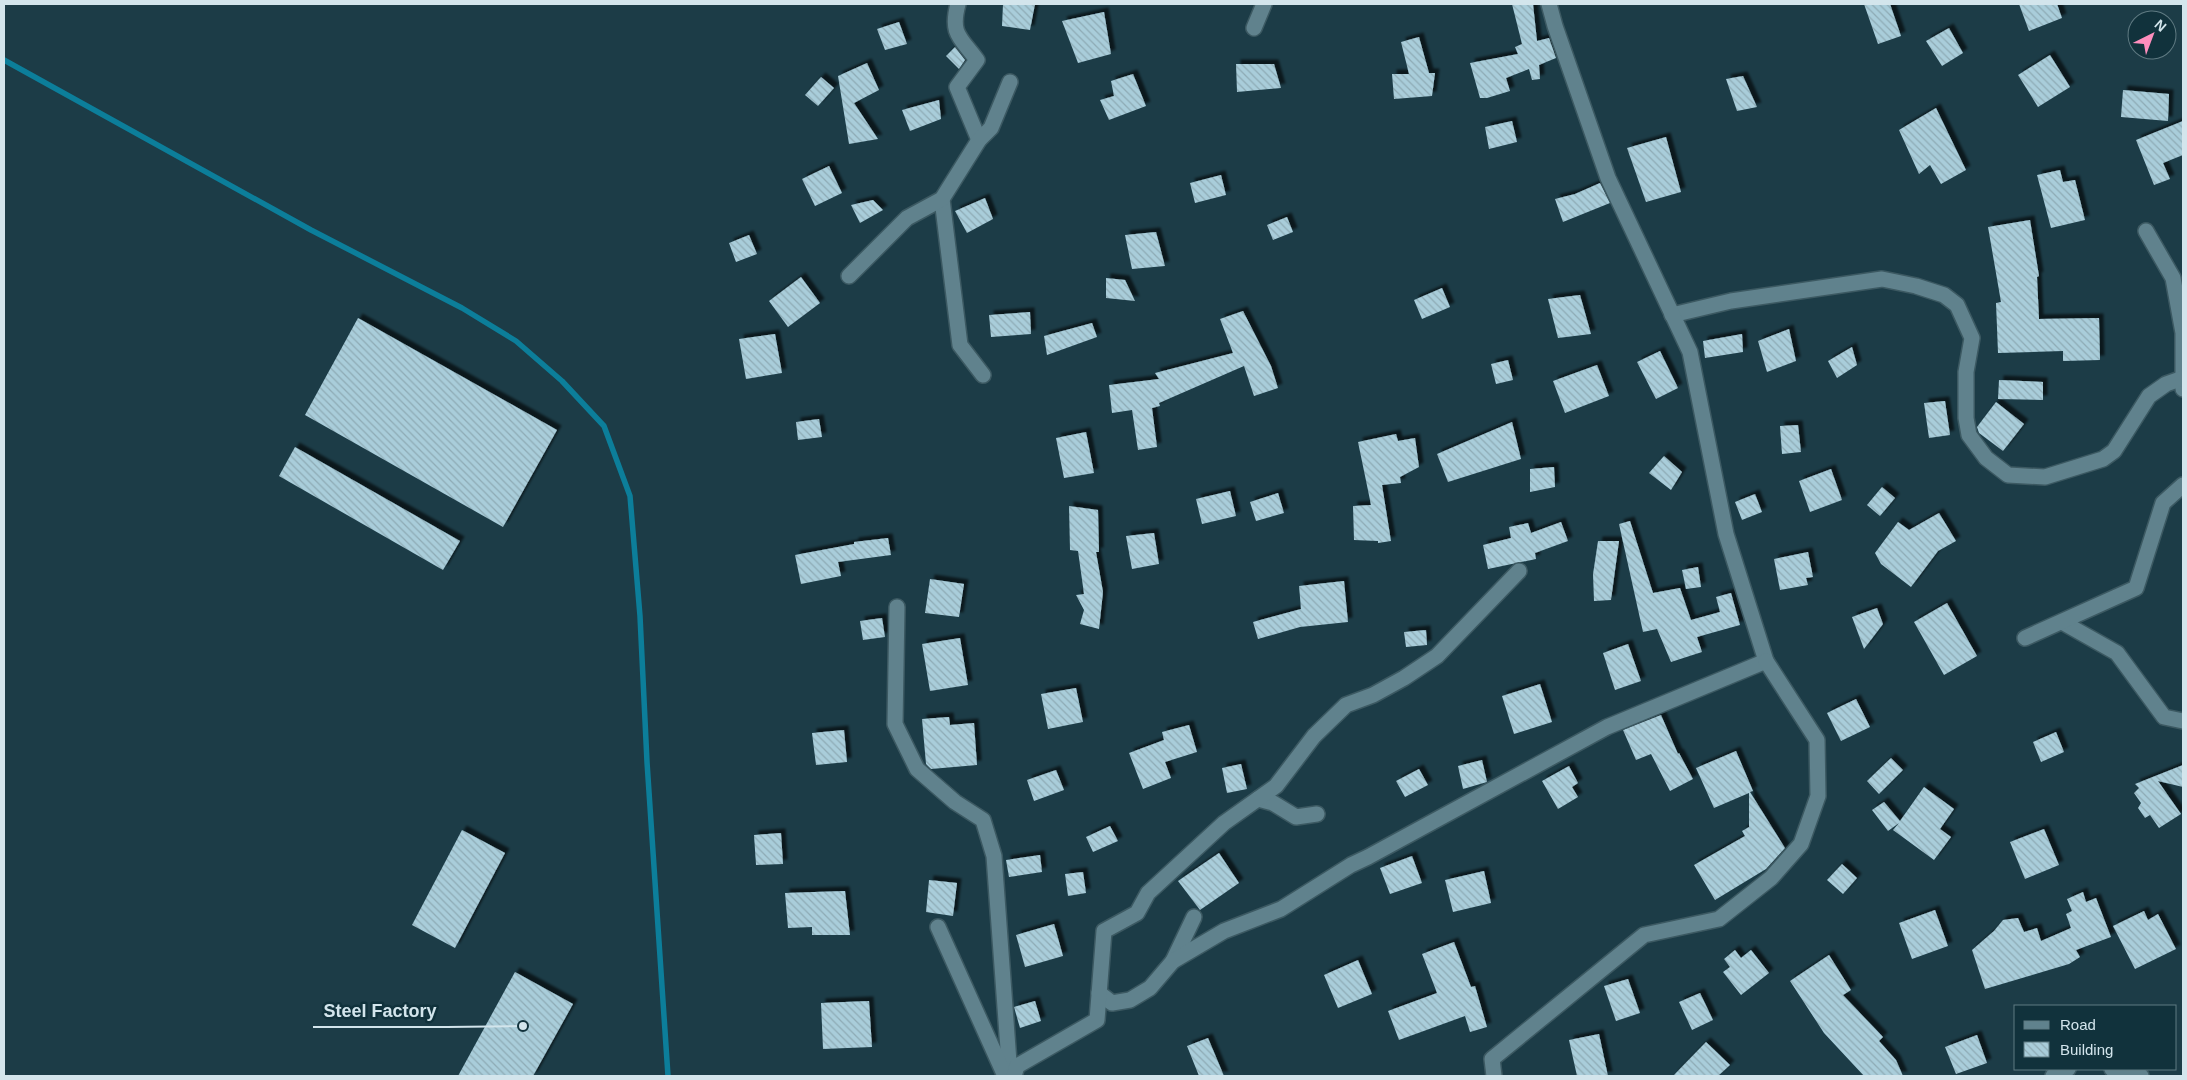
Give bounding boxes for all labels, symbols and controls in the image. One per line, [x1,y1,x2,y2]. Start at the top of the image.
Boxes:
north arrow [2127,10,2177,60]
text: N [2152,16,2170,35]
callout: Steel Factory [313,994,447,1027]
text: Steel Factory [323,1001,437,1021]
legend [2014,1005,2177,1070]
text: Road [2060,1016,2096,1033]
text: Building [2060,1041,2113,1058]

